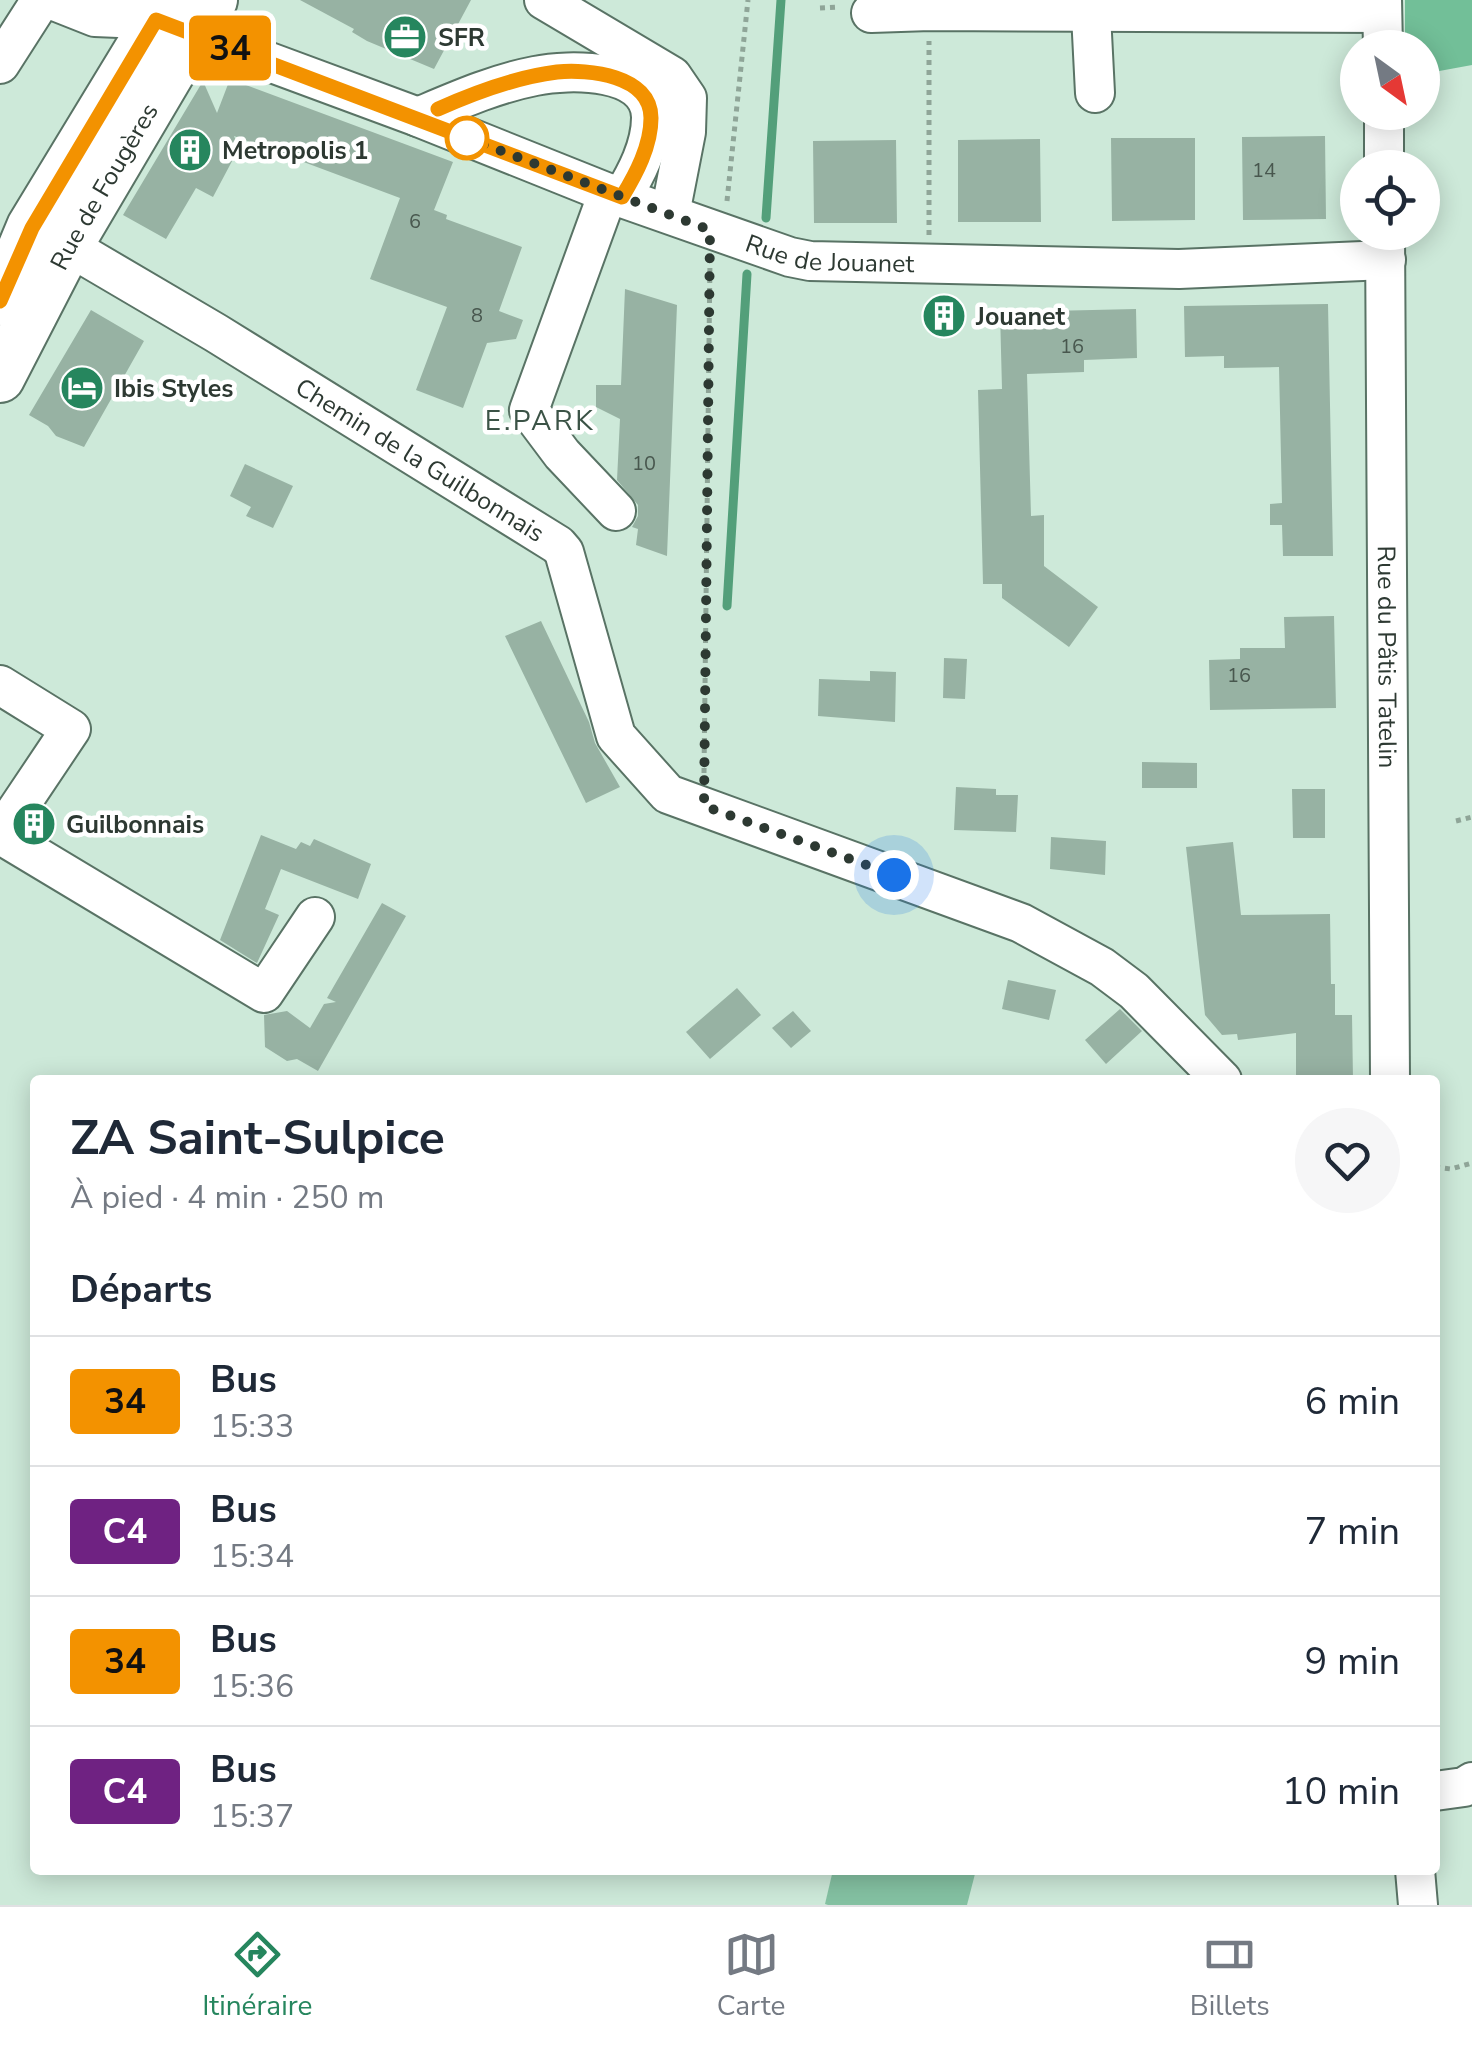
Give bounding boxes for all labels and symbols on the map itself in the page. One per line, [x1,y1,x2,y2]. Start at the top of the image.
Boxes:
office icon: SFR [382,14,428,60]
line badge: 34 [185,15,275,80]
place label: SFR [438,21,485,55]
north arrow [1340,30,1440,130]
street label: Rue de Fougères [43,97,167,276]
unlabelled marker [446,117,488,159]
building icon: Metropolis 1 [167,127,213,173]
place label: Metropolis 1 [222,134,369,168]
house number: 14 [1252,157,1276,184]
house number: 6 [409,208,421,235]
street label: Rue de Jouanet [741,227,915,281]
building icon: Jouanet [921,293,967,339]
place label: Jouanet [975,300,1066,334]
house number: 8 [471,302,483,329]
house number: 16 [1060,333,1084,360]
hotel icon: Ibis Styles [59,365,105,411]
street label: Chemin de la Guilbonnais [289,370,551,551]
place label: Ibis Styles [114,372,234,406]
district label: E.PARK [485,402,595,440]
house number: 10 [632,450,656,477]
street label: Rue du Pâtis Tatelin [1369,545,1404,769]
house number: 16 [1227,662,1251,689]
building icon: Guilbonnais [11,801,57,847]
place label: Guilbonnais [66,808,204,842]
your location [869,850,919,900]

